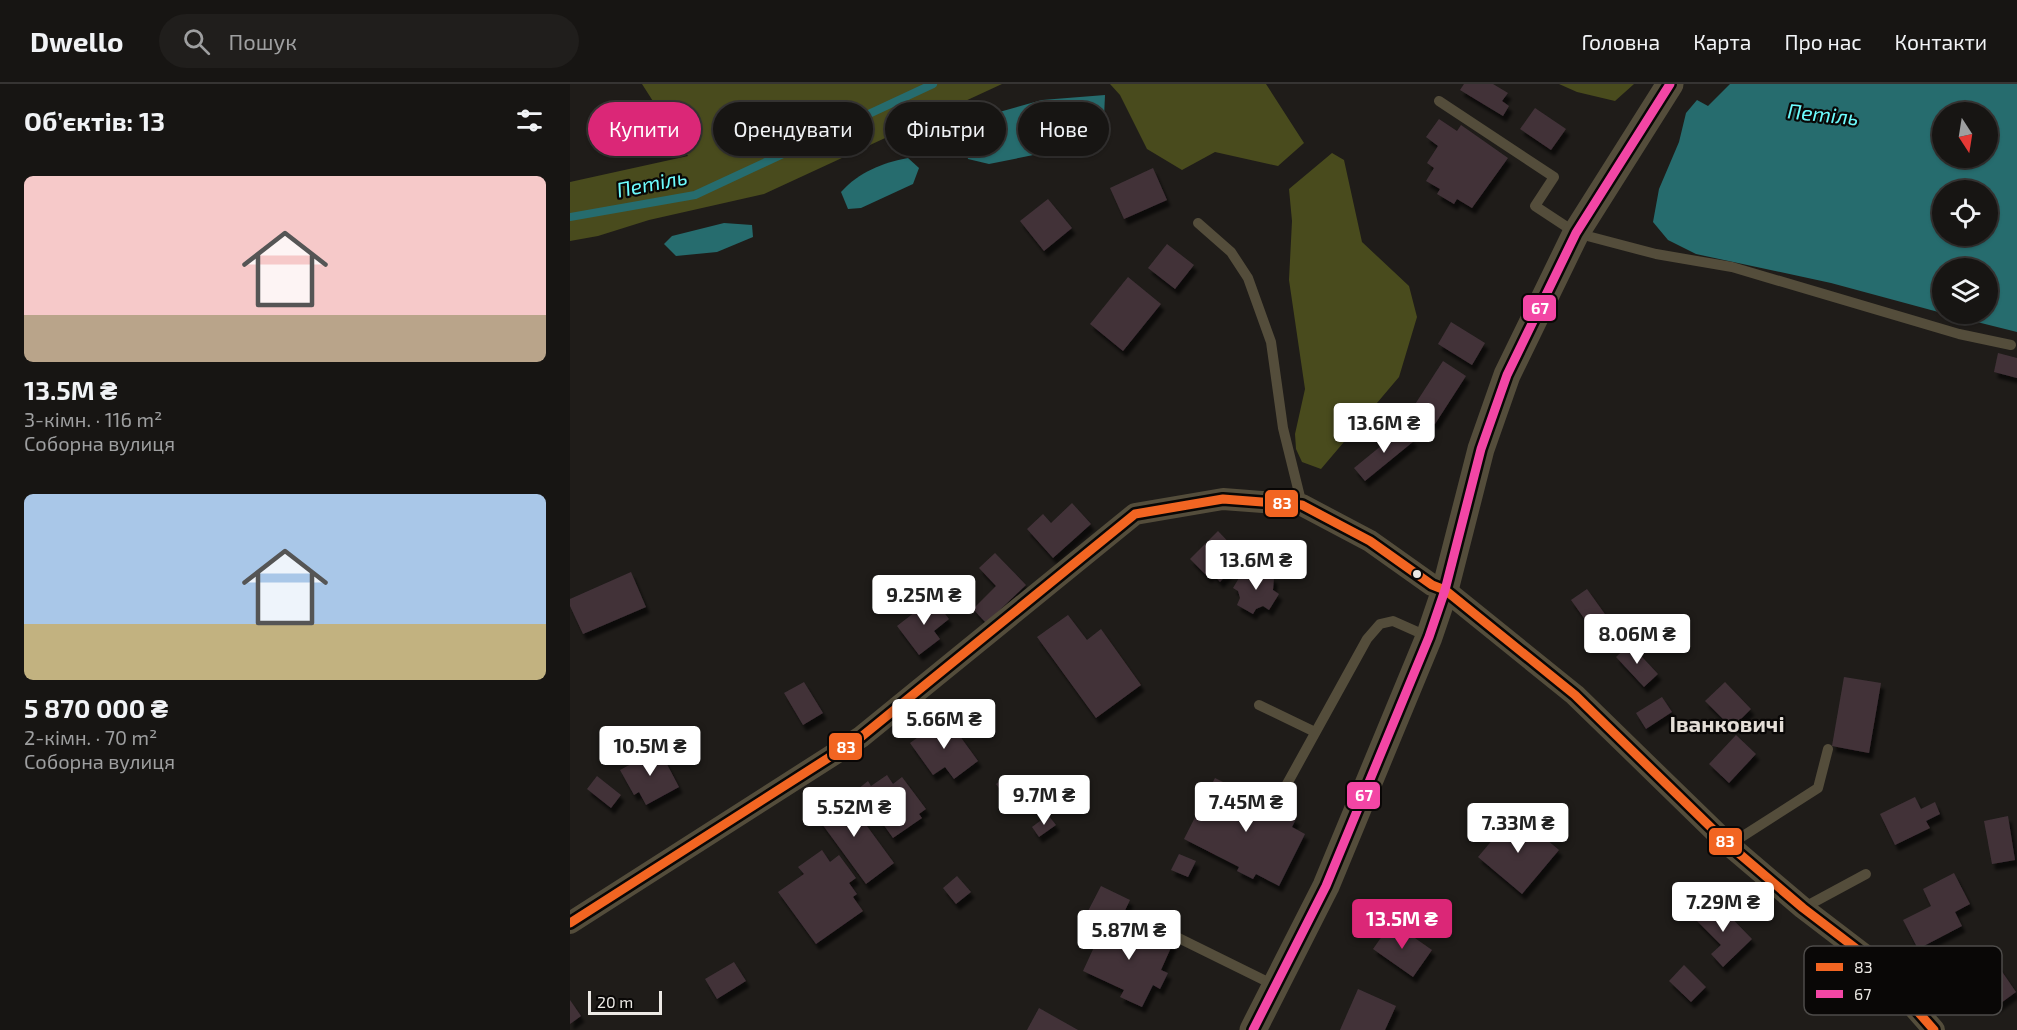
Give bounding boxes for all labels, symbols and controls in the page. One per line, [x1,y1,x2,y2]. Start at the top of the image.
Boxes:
search box [159,14,579,68]
text: Dwello [30,24,123,58]
icon: search [180,25,213,58]
text: Пошук [228,28,297,54]
text: Головна [1581,29,1660,54]
text: Карта [1693,29,1751,54]
text: Про нас [1784,29,1862,54]
text: Контакти [1895,29,1987,54]
water label: Петіль [1786,97,1860,130]
chip: Купити [588,102,701,156]
chip: Орендувати [713,102,873,156]
chip: Фільтри [885,102,1006,156]
chip: Нове [1018,102,1109,156]
north arrow [1932,102,1998,168]
map controls [1932,102,1998,324]
icon: filters [513,104,546,137]
text: Об’єктів: 13 [24,105,165,136]
water label: Петіль [614,163,689,202]
button: locate [1932,180,1998,246]
icon: home [231,215,339,323]
button: layers [1932,258,1998,324]
line badge: 67 [1522,294,1557,322]
text: 67 [1531,298,1549,317]
text: 13.5M ₴ [24,374,117,405]
pin: 13.6M ₴ [1329,403,1439,454]
text: 3-кімн. · 116 m² [24,407,162,431]
text: 13.6M ₴ [1348,410,1420,434]
text: Соборна вулиця [24,431,175,455]
line badge: 83 [1264,489,1299,518]
text: 83 [1272,493,1292,512]
icon: home [231,533,339,641]
pin: 13.6M ₴ [1201,540,1311,591]
text: 13.6M ₴ [1220,547,1292,571]
unlabelled marker [1411,568,1423,580]
pin: 9.25M ₴ [869,575,979,626]
text: 9.25M ₴ [886,582,962,606]
pin: 8.06M ₴ [1582,614,1692,665]
text: 8.06M ₴ [1598,621,1676,645]
text: 5 870 000 ₴ [24,692,168,723]
pin: 5.66M ₴ [889,699,999,750]
text: 5.66M ₴ [906,706,982,730]
district label: Іванковичі [1669,710,1785,736]
text: 2-кімн. · 70 m² [24,725,157,749]
pin: 10.5M ₴ [595,726,705,777]
line badge: 83 [828,732,863,761]
text: 10.5M ₴ [613,733,687,757]
text: 83 [836,737,856,756]
text: Соборна вулиця [24,749,175,773]
pin: 9.7M ₴ [995,775,1093,826]
line badge: 67 [1346,781,1381,810]
text: 9.7M ₴ [1013,782,1075,806]
pin: 7.45M ₴ [1191,782,1301,833]
text: 67 [1355,785,1373,804]
pin: 5.52M ₴ [799,787,909,838]
text: 7.45M ₴ [1209,789,1283,813]
text: 5.52M ₴ [817,794,891,818]
pin: 7.33M ₴ [1463,803,1573,854]
text: 7.33M ₴ [1481,810,1555,834]
line badge: 83 [1708,827,1743,856]
text: 83 [1715,831,1735,850]
pin: 7.29M ₴ [1668,882,1778,933]
text: 7.29M ₴ [1686,889,1760,913]
pin: 13.5M ₴ [1347,899,1457,950]
text: 13.5M ₴ [1366,906,1438,930]
pin: 5.87M ₴ [1074,910,1184,961]
text: 5.87M ₴ [1092,917,1166,941]
legend [1804,946,2002,1015]
text: 83 [1854,957,1873,976]
text: 67 [1854,984,1871,1003]
scale bar [588,988,662,1016]
text: 20 m [597,992,633,1011]

